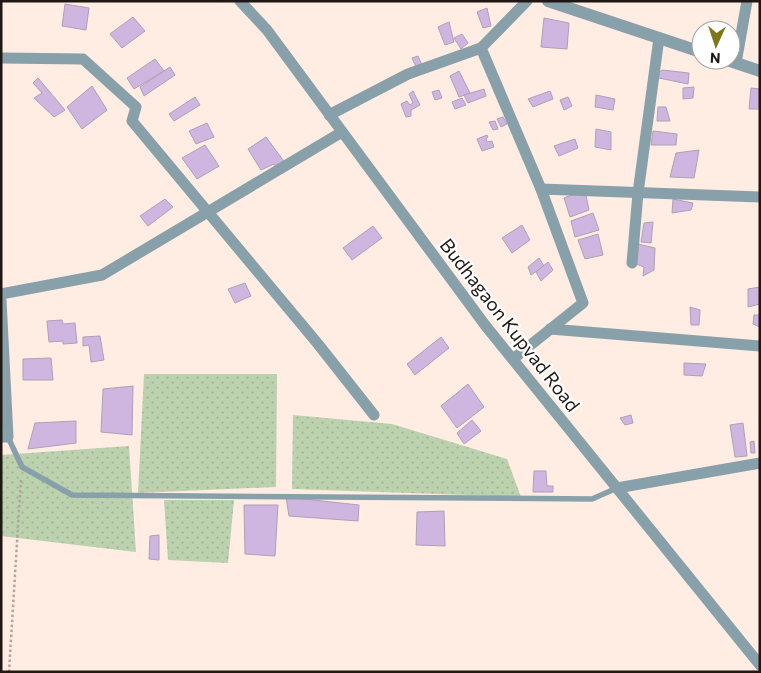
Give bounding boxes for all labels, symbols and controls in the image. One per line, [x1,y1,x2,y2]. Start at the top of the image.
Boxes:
north arrow [691,20,741,70]
text: N [710,50,721,67]
street label: Budhagaon Kupvad Road [436,234,585,416]

